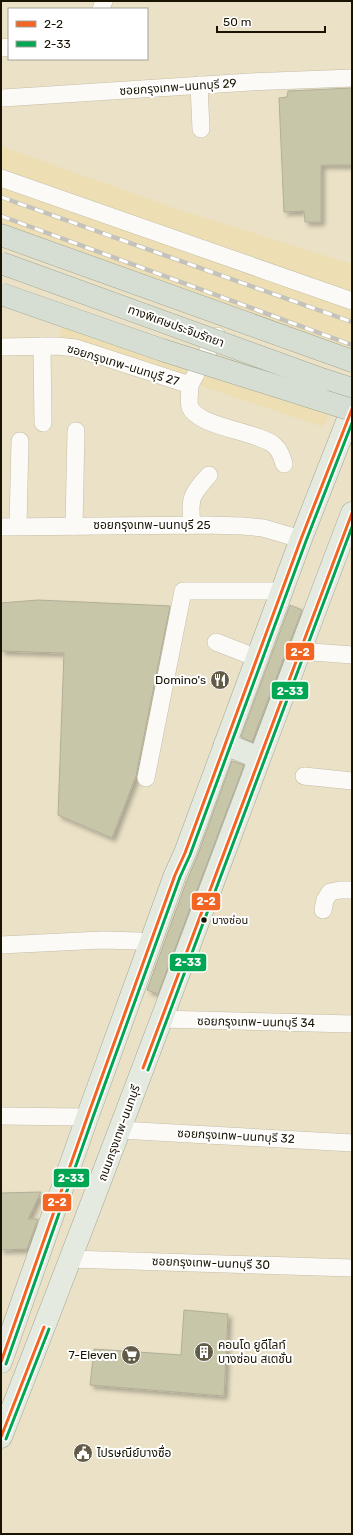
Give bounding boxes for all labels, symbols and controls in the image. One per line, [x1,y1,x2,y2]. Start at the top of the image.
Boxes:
legend [8,8,148,60]
scale bar [217,8,325,34]
text: 50 m [223,15,251,29]
text: 2-2 [44,17,63,31]
text: 2-33 [44,37,71,51]
street label: ซอยกรุงเทพ-นนทบุรี 29 [119,76,237,98]
street label: ทางพิเศษประจิมรัถยา [126,302,226,350]
street label: ซอยกรุงเทพ-นนทบุรี 27 [65,341,181,389]
street label: ซอยกรุงเทพ-นนทบุรี 25 [93,518,211,532]
line badge: 2-2 [285,642,315,661]
text: 2-2 [290,646,310,659]
restaurant icon: Domino's [209,669,231,691]
place label: Domino's [155,673,206,687]
line badge: 2-33 [271,681,309,700]
text: 2-33 [277,685,303,698]
line badge: 2-2 [191,892,221,911]
text: 2-2 [196,895,216,908]
place label: บางซ่อน [212,914,248,927]
marker: บางซ่อน [199,915,209,925]
line badge: 2-33 [169,953,207,972]
text: 2-33 [175,956,201,969]
street label: ซอยกรุงเทพ-นนทบุรี 34 [197,1014,316,1030]
street label: ถนนกรุงเทพ-นนทบุรี [95,1083,143,1183]
street label: ซอยกรุงเทพ-นนทบุรี 32 [177,1126,295,1146]
line badge: 2-33 [53,1168,90,1188]
text: 2-33 [58,1172,84,1185]
line badge: 2-2 [42,1193,72,1212]
text: 2-2 [47,1196,67,1209]
street label: ซอยกรุงเทพ-นนทบุรี 30 [152,1254,270,1272]
place label: คอนโด ยูดีไลท์ บางซ่อน สเตชั่น [218,1338,292,1366]
building icon: คอนโด ยูดีไลท์ บางซ่อน สเตชั่น [193,1341,215,1363]
supermarket icon: 7-Eleven [120,1344,142,1366]
place label: 7-Eleven [68,1348,117,1362]
public building icon: ไปรษณีย์บางซื่อ [72,1442,94,1464]
place label: ไปรษณีย์บางซื่อ [96,1444,172,1460]

